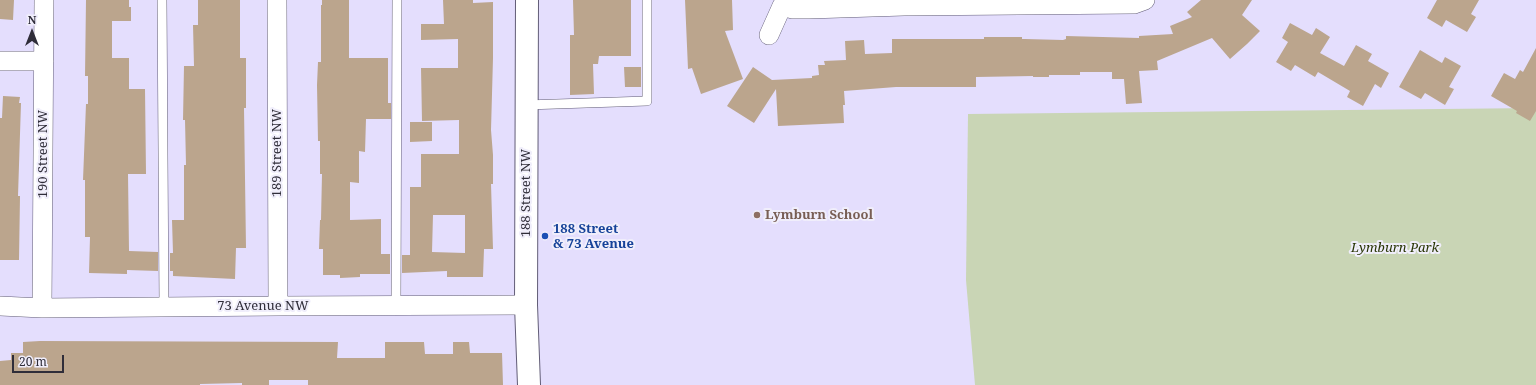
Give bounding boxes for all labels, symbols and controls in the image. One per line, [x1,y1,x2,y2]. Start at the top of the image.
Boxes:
north arrow [12,12,52,52]
text: N [28,12,36,27]
street label: 189 Street NW [269,109,285,197]
street label: 190 Street NW [35,110,51,198]
street label: 188 Street NW [518,149,534,237]
place label: Lymburn School [765,207,873,223]
marker: Lymburn School [752,210,762,220]
place label: 188 Street & 73 Avenue [553,221,634,252]
marker: 188 Street & 73 Avenue [540,231,550,241]
park label: Lymburn Park [1351,240,1439,256]
street label: 73 Avenue NW [217,298,309,314]
scale bar [14,347,66,373]
text: 20 m [19,353,47,370]

